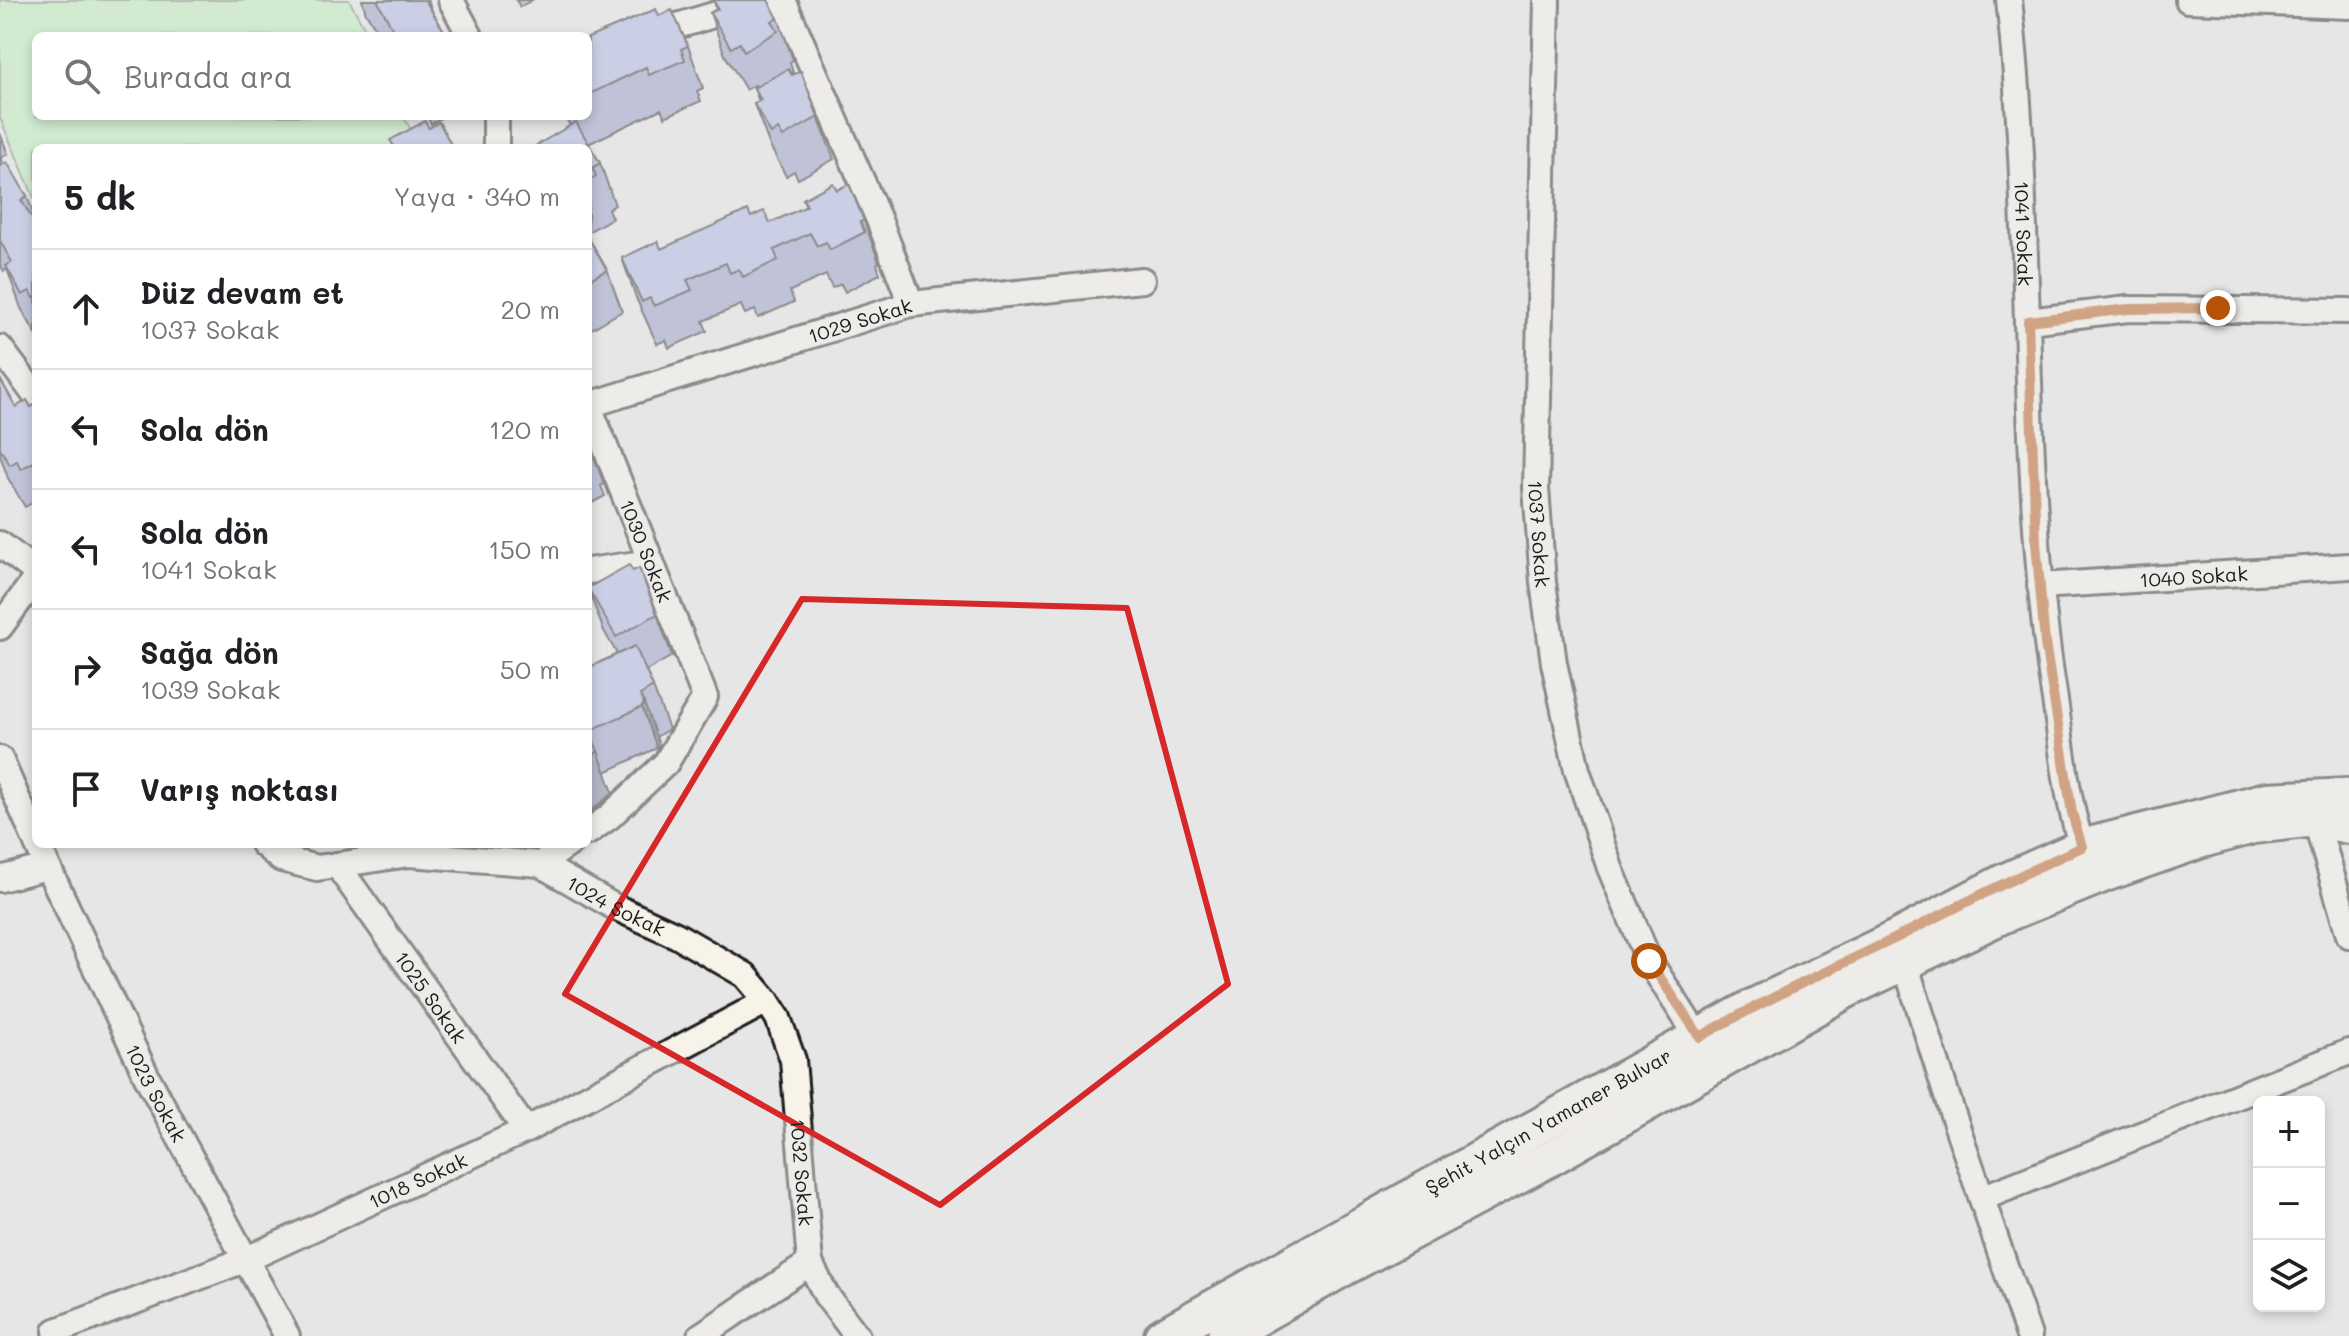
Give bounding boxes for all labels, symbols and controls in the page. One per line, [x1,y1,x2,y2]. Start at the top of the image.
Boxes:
search box [32,32,592,120]
icon: search [60,54,104,98]
text: Burada ara [124,56,293,96]
text: 5 dk [64,174,136,219]
text: Yaya · 340 m [393,179,560,213]
street label: 1041 Sokak [2009,180,2039,286]
text: Düz devam et [140,272,344,312]
icon: ahead [64,287,108,331]
route end [2200,290,2236,326]
text: 20 m [500,292,560,326]
street label: 1029 Sokak [805,292,915,348]
text: 1037 Sokak [140,312,280,346]
icon: left [64,407,108,451]
text: Sola dön [140,409,269,449]
text: 120 m [489,412,560,446]
street label: 1037 Sokak [1523,480,1557,589]
street label: 1030 Sokak [614,495,679,606]
text: Sola dön [140,512,269,552]
icon: left [64,527,108,571]
text: 150 m [488,532,560,566]
text: 1041 Sokak [140,552,277,586]
street label: 1040 Sokak [2139,560,2249,593]
text: Sağa dön [140,632,279,672]
icon: right [64,647,108,691]
text: 50 m [500,652,560,686]
text: 1039 Sokak [140,672,280,706]
icon: arrive [64,767,108,811]
text: Varış noktası [140,769,339,809]
street label: 1024 Sokak [562,869,670,941]
route start [1631,943,1667,979]
street label: 1025 Sokak [389,946,473,1048]
street label: 1023 Sokak [120,1039,193,1147]
street label: Şehit Yalçın Yamaner Bulvar [1420,1042,1676,1200]
map controls [2253,1096,2325,1312]
button: + [2253,1096,2325,1168]
street label: 1032 Sokak [785,1118,820,1227]
street label: 1018 Sokak [364,1146,471,1214]
button: − [2253,1168,2325,1240]
button: layers [2253,1240,2325,1312]

